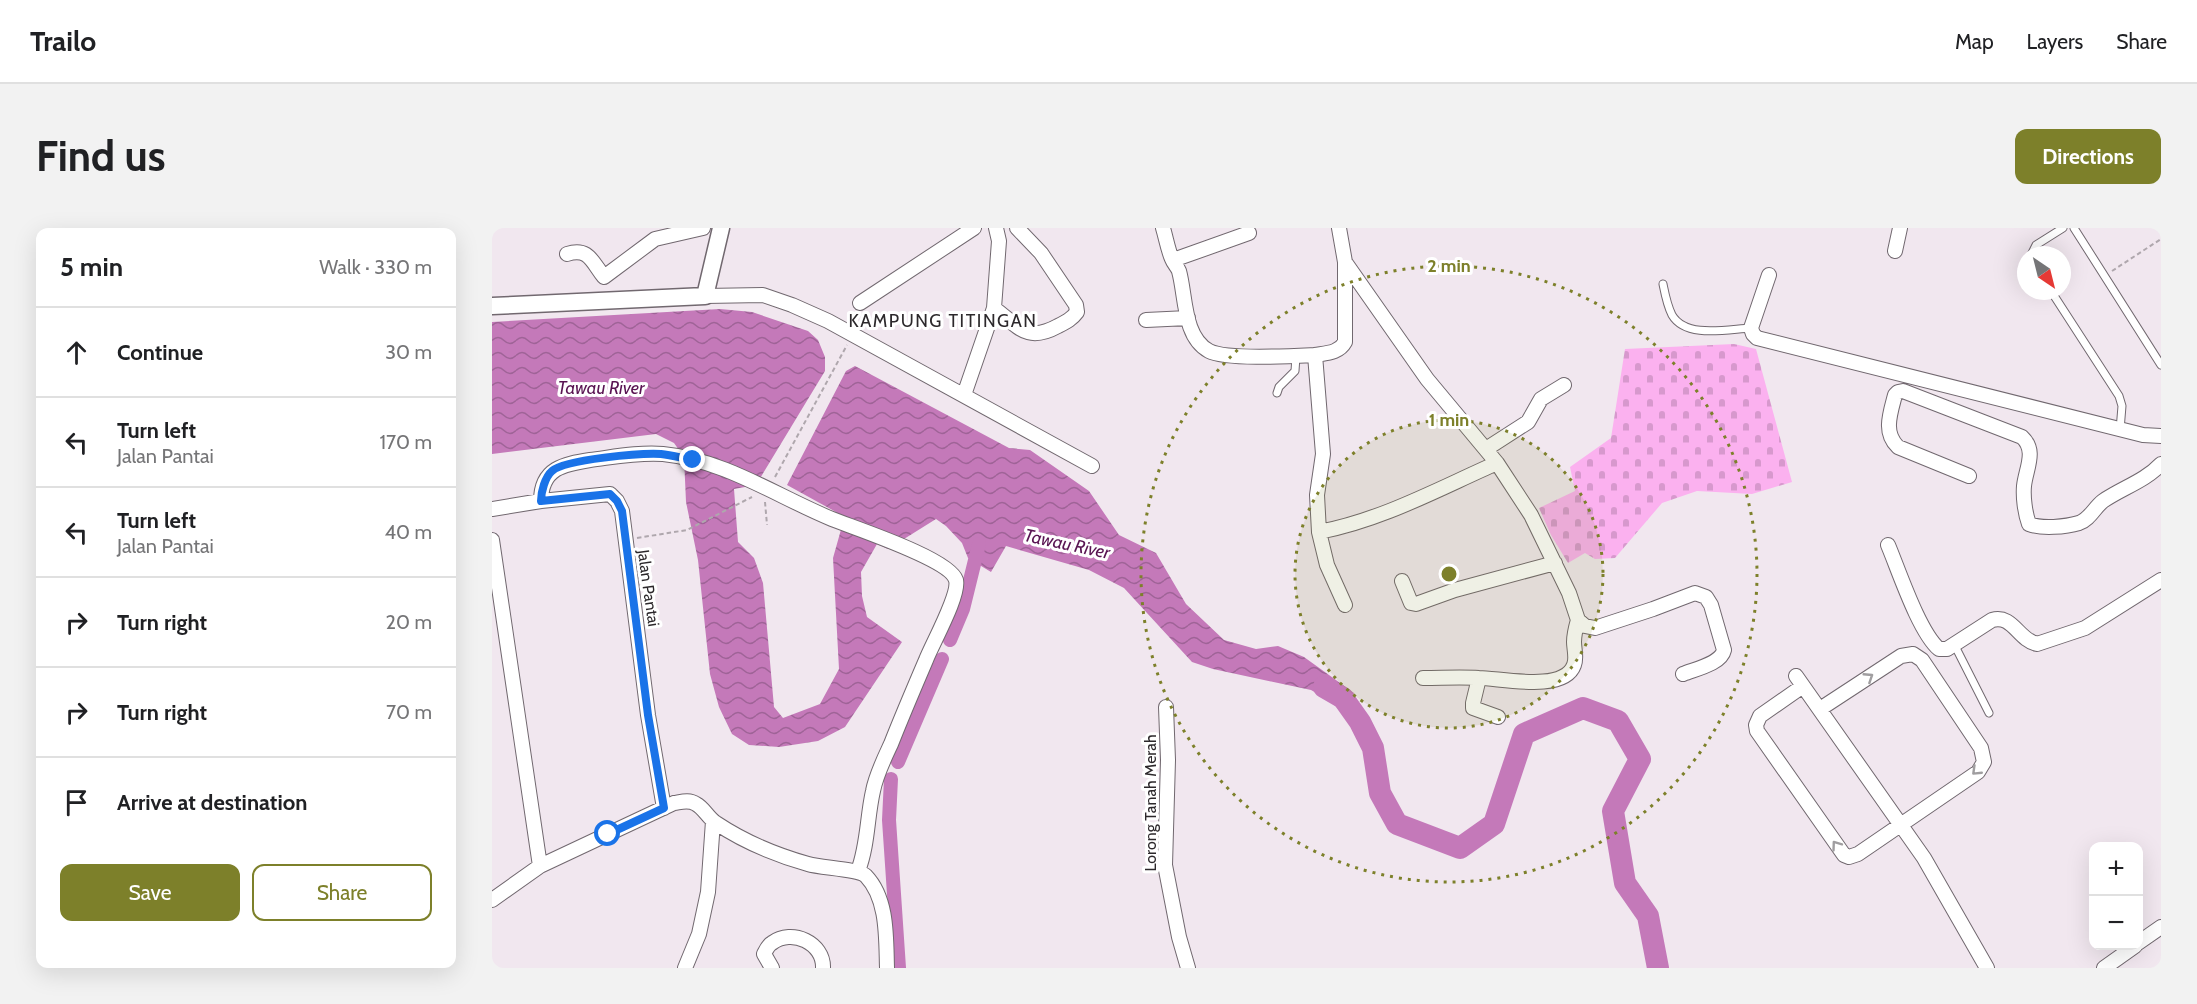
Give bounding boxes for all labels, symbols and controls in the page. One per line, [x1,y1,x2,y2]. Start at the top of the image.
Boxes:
text: Trailo [30,24,96,58]
text: Map [1955,29,1994,54]
text: Layers [2027,29,2083,54]
text: Share [2116,29,2167,54]
button: Directions [2015,129,2161,184]
text: Find us [36,130,165,182]
north arrow [2017,246,2071,300]
text: 5 min [60,251,123,283]
text: Walk · 330 m [319,255,432,279]
text: 2 min [1427,255,1471,277]
district label: KAMPUNG TITINGAN [849,310,1037,332]
icon: ahead [60,336,93,369]
text: Continue [117,339,203,366]
text: 30 m [385,340,432,364]
water label: Tawau River [557,377,646,399]
text: 1 min [1429,409,1469,431]
text: Turn left [117,417,196,444]
icon: left [60,426,93,459]
text: 170 m [380,430,432,454]
text: Jalan Pantai [117,444,214,468]
route end [679,446,705,472]
text: Turn left [117,507,196,534]
icon: left [60,516,93,549]
text: 40 m [384,520,432,544]
water label: Tawau River [1022,524,1113,564]
text: Jalan Pantai [117,534,214,558]
street label: Jalan Pantai [634,547,663,628]
centre of rings [1439,564,1459,584]
icon: right [60,606,93,639]
text: Turn right [117,609,207,636]
text: 20 m [386,610,432,634]
one-way arrow [1862,673,1873,684]
icon: right [60,696,93,729]
text: Turn right [117,699,207,726]
text: 70 m [386,700,432,724]
street label: Lorong Tanah Merah [1141,734,1160,872]
one-way arrow [1972,764,1982,775]
icon: arrive [60,786,93,819]
text: Arrive at destination [117,789,307,816]
route start [594,820,620,846]
one-way arrow [1832,840,1843,851]
map controls [2089,842,2143,950]
button: + [2089,842,2143,896]
button: Save [60,864,240,921]
button: Share [252,864,432,921]
button: − [2089,896,2143,950]

